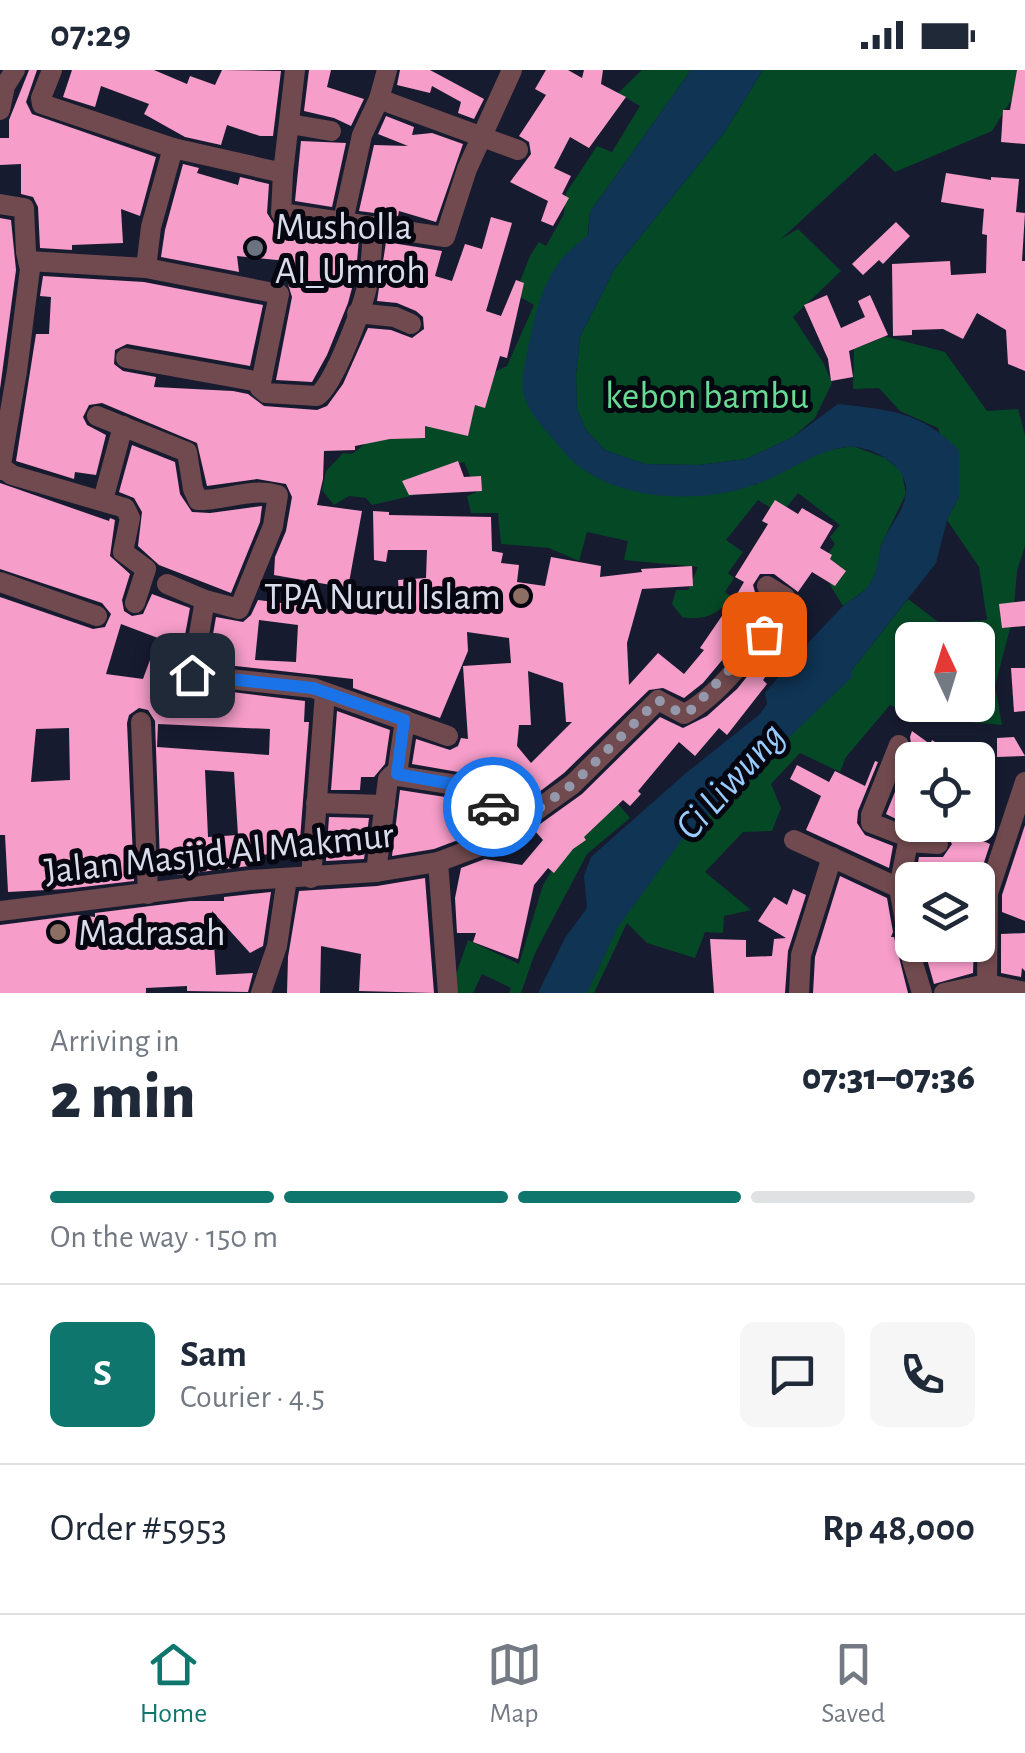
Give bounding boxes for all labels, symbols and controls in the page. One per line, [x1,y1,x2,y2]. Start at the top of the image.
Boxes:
text: 07:29 [50,16,131,54]
place label: Musholla Al_Umroh [275,209,426,291]
marker: Musholla Al_Umroh [244,237,266,259]
park label: kebon bambu [605,378,809,416]
place label: TPA Nurul Islam [264,579,501,617]
marker: TPA Nurul Islam [510,585,532,607]
pin [722,592,807,677]
icon: bag [737,607,792,662]
north arrow [895,622,995,722]
map controls [895,622,995,962]
pin [150,633,235,718]
icon: home [165,648,220,703]
water label: Ci Liwung [668,715,793,847]
button: locate [895,742,995,842]
courier [443,757,543,857]
icon: car [466,780,521,835]
street label: Jalan Masjid Al Makmur [43,817,397,891]
button: layers [895,862,995,962]
place label: Madrasah [78,915,226,953]
marker: Madrasah [47,921,69,943]
text: Arriving in [50,1025,179,1057]
text: 07:31–07:36 [802,1059,975,1097]
text: 2 min [50,1065,196,1130]
text: On the way · 150 m [50,1221,278,1253]
button: chat [740,1322,845,1427]
button: phone [870,1322,975,1427]
text: Sam [180,1336,247,1374]
text: S [93,1355,112,1393]
text: Courier · 4.5 [180,1381,325,1413]
text: Order #5953 [50,1510,227,1548]
text: Rp 48,000 [822,1510,975,1548]
tab: Home [140,1637,207,1731]
tab: Map [487,1637,542,1731]
tab: Saved [821,1637,885,1731]

